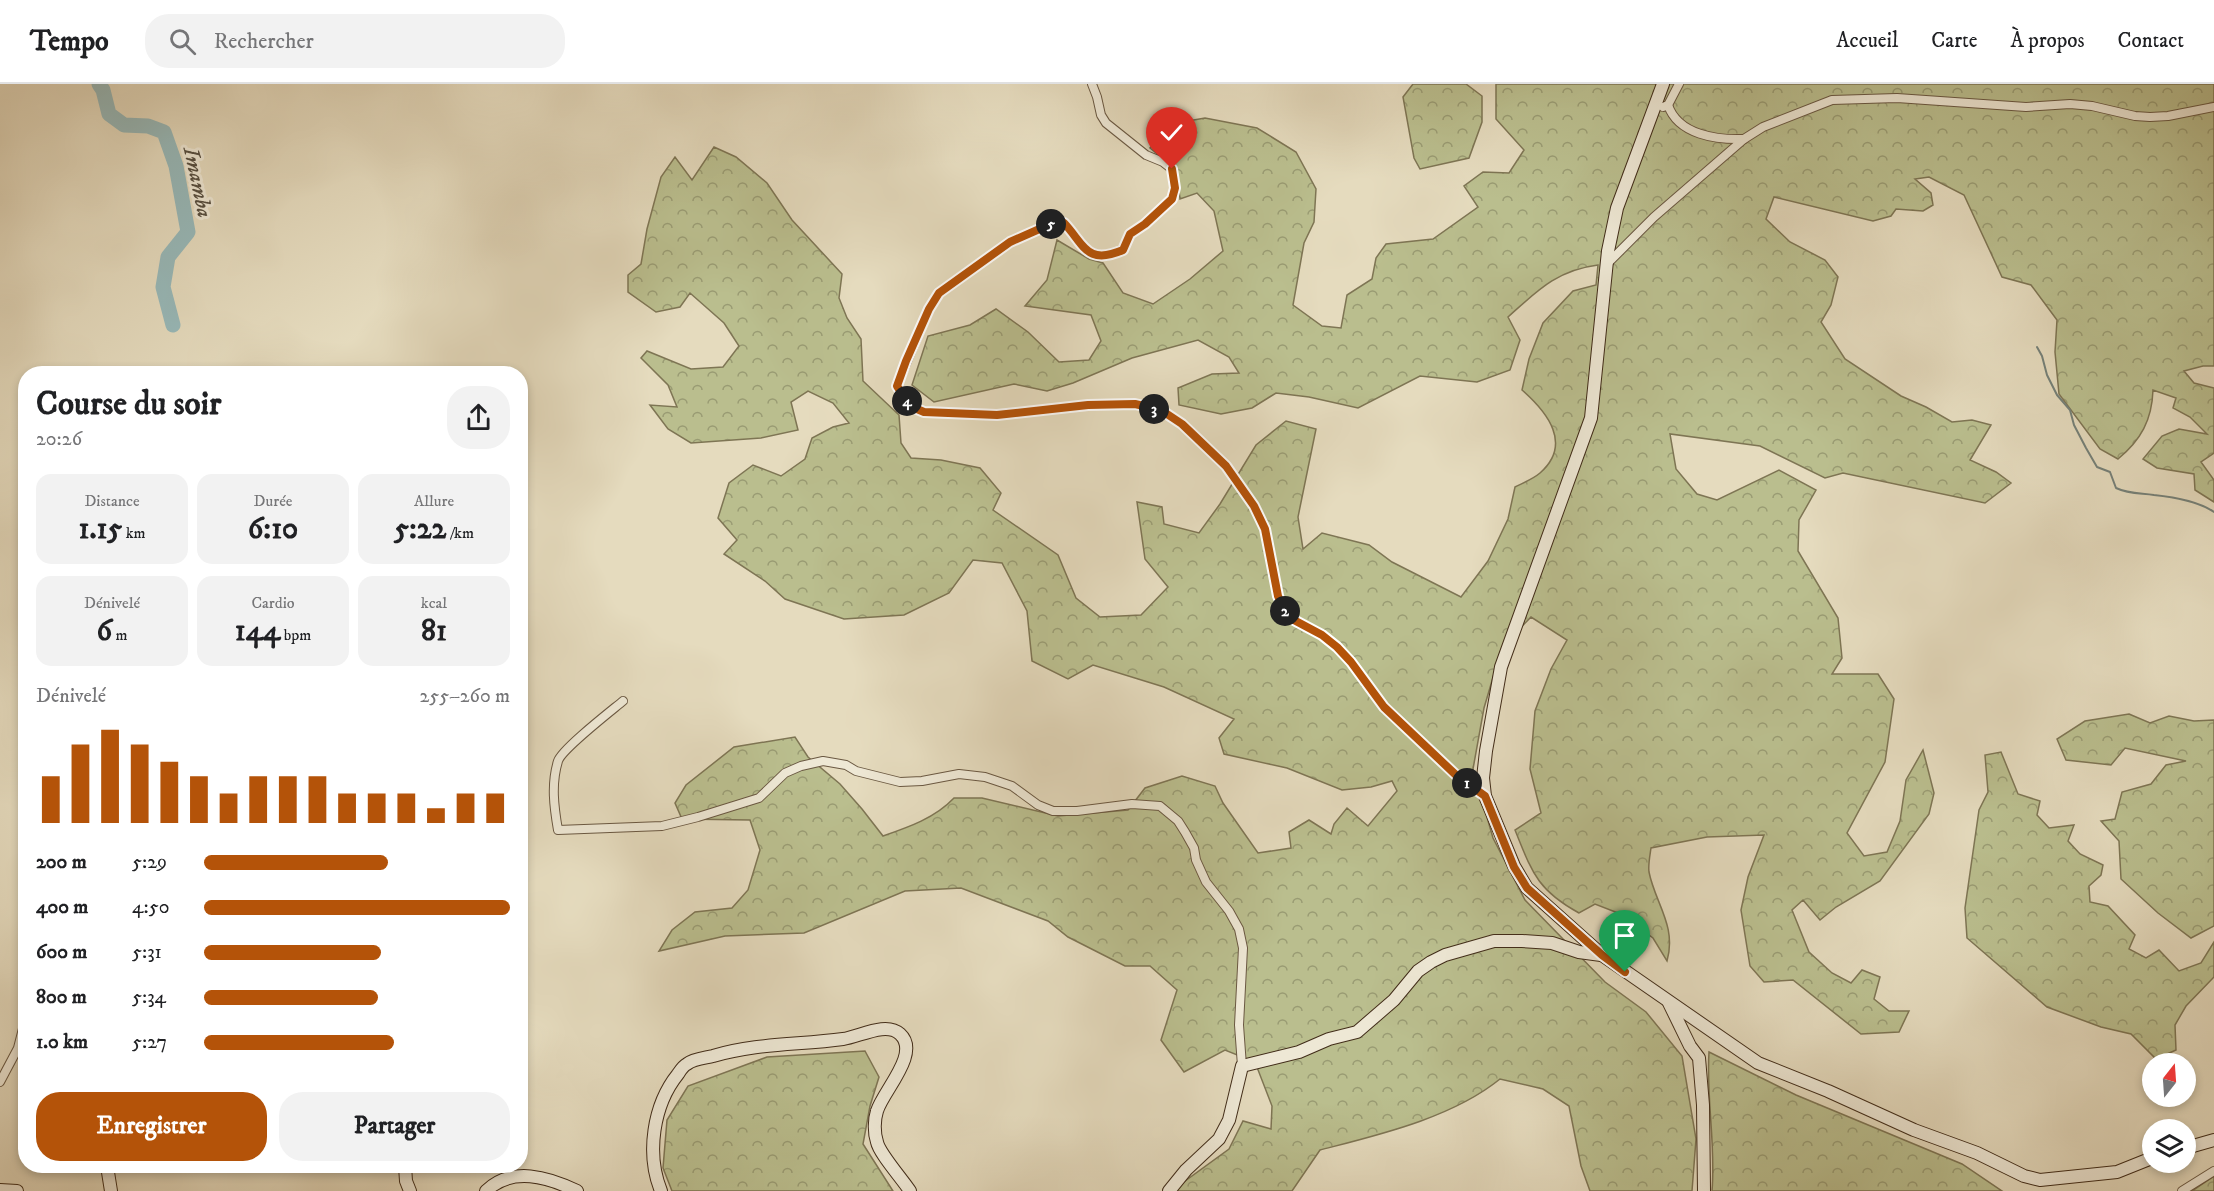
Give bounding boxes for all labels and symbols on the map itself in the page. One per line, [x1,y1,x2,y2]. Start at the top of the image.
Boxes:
pin [1146,107,1197,169]
water label: Imamba [176,143,218,220]
pin: 5 [1036,209,1066,239]
pin: 4 [892,386,922,416]
pin: 3 [1139,394,1169,424]
pin: 2 [1270,596,1300,626]
pin: 1 [1452,768,1482,798]
pin [1599,910,1650,972]
north arrow [2142,1053,2196,1107]

